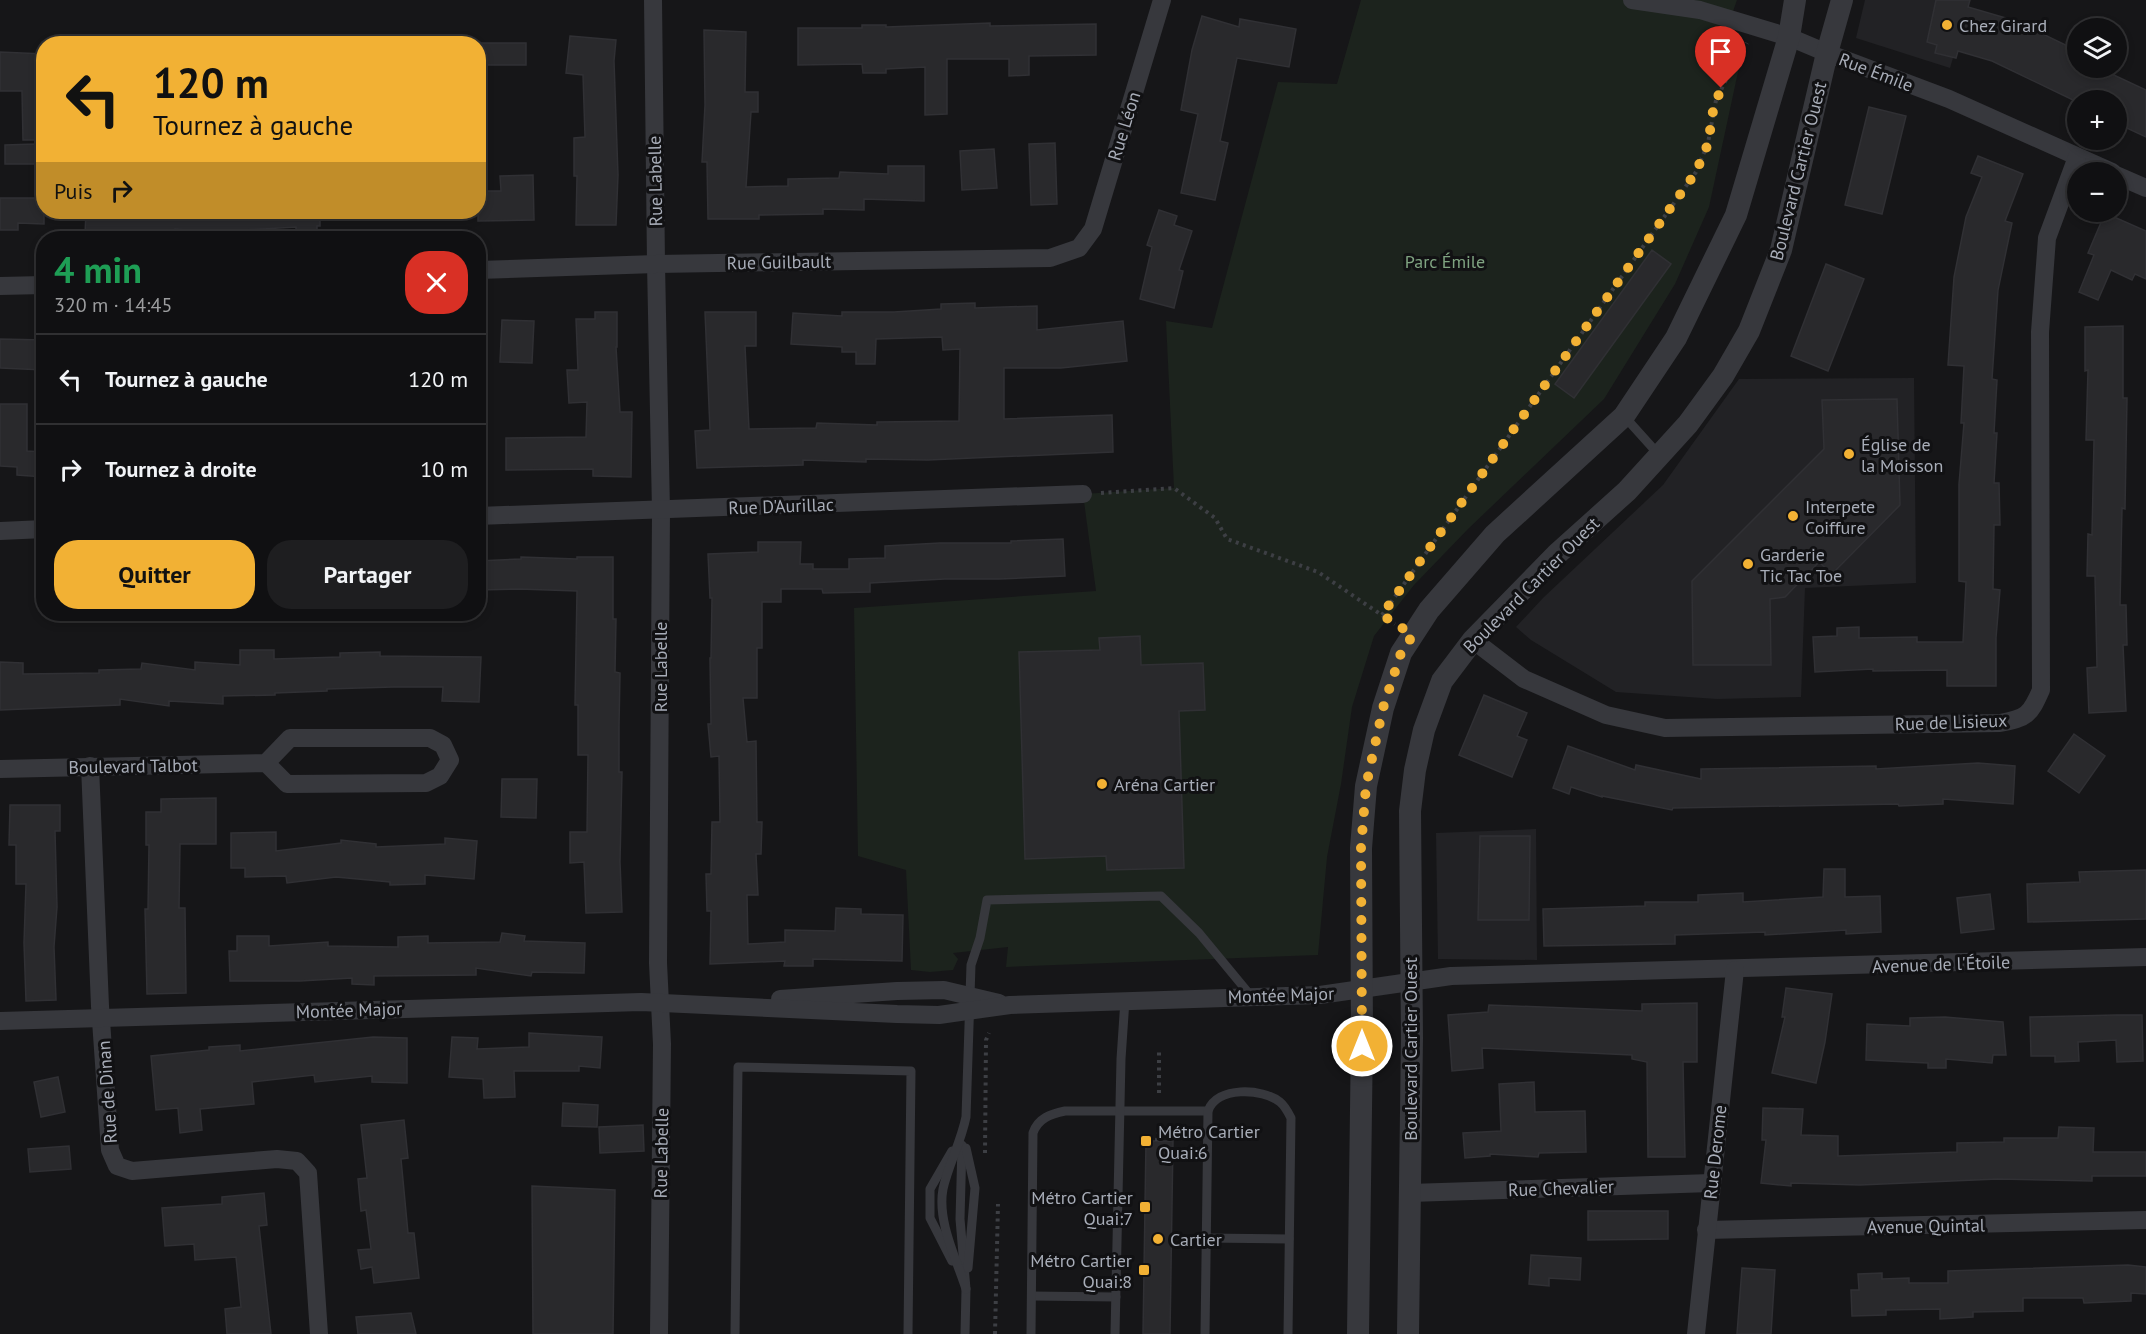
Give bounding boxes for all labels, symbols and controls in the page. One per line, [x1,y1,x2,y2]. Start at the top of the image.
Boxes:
place label: Chez Girard [1959,14,2047,37]
marker: Chez Girard [1940,18,1954,32]
map controls [2067,18,2127,222]
button: layers [2067,18,2127,78]
pin [1695,26,1746,88]
icon: arrive [1704,35,1737,68]
street label: Rue Émile [1836,47,1916,97]
text: 120 m [153,55,269,110]
icon: left [54,60,132,138]
street label: Boulevard Cartier Ouest [1765,79,1831,263]
street label: Rue Léon [1103,89,1145,163]
button: + [2067,90,2127,150]
text: Tournez à gauche [153,108,353,142]
street label: Rue Labelle [643,136,667,226]
button: − [2067,162,2127,222]
icon: right [105,174,138,207]
text: Puis [54,177,93,205]
text: 4 min [54,246,142,293]
street label: Rue Guilbault [726,250,832,274]
park label: Parc Émile [1405,250,1485,273]
button: close [405,251,468,314]
text: 320 m · 14:45 [54,292,172,318]
icon: left [54,363,87,396]
text: Tournez à gauche [105,365,268,393]
text: 120 m [408,365,468,393]
place label: Église de la Moisson [1861,433,1943,477]
marker: Église de la Moisson [1842,447,1856,461]
icon: right [54,453,87,486]
text: Tournez à droite [105,455,257,483]
text: 10 m [420,455,468,483]
street label: Rue D'Aurillac [728,493,834,519]
place label: Interpete Coiffure [1805,495,1875,539]
marker: Interpete Coiffure [1786,509,1800,523]
street label: Boulevard Cartier Ouest [1458,512,1604,658]
button: Quitter [54,540,255,609]
button: Partager [267,540,468,609]
place label: Garderie Tic Tac Toe [1760,543,1842,587]
marker: Garderie Tic Tac Toe [1741,557,1755,571]
street label: Rue Labelle [649,622,672,712]
street label: Rue de Lisieux [1894,709,2008,735]
street label: Boulevard Talbot [68,753,198,779]
place label: Aréna Cartier [1114,773,1215,796]
marker: Aréna Cartier [1095,777,1109,791]
street label: Avenue de l'Étoile [1872,950,2010,978]
street label: Boulevard Cartier Ouest [1399,957,1422,1141]
street label: Montée Major [1227,982,1335,1008]
street label: Montée Major [295,997,403,1023]
position arrow [1330,1014,1394,1078]
street label: Rue de Dinan [92,1040,122,1144]
street label: Rue Derome [1699,1104,1731,1200]
street label: Rue Labelle [649,1108,673,1198]
place label: Métro Cartier Quai:6 [1158,1120,1260,1164]
marker: Métro Cartier Quai:6 [1139,1134,1153,1148]
street label: Rue Chevalier [1508,1175,1614,1201]
place label: Métro Cartier Quai:7 [1031,1186,1133,1230]
marker: Métro Cartier Quai:7 [1138,1200,1152,1214]
street label: Avenue Quintal [1867,1213,1986,1239]
place label: Cartier [1170,1228,1222,1251]
marker: Cartier [1151,1232,1165,1246]
place label: Métro Cartier Quai:8 [1030,1249,1132,1293]
marker: Métro Cartier Quai:8 [1137,1263,1151,1277]

